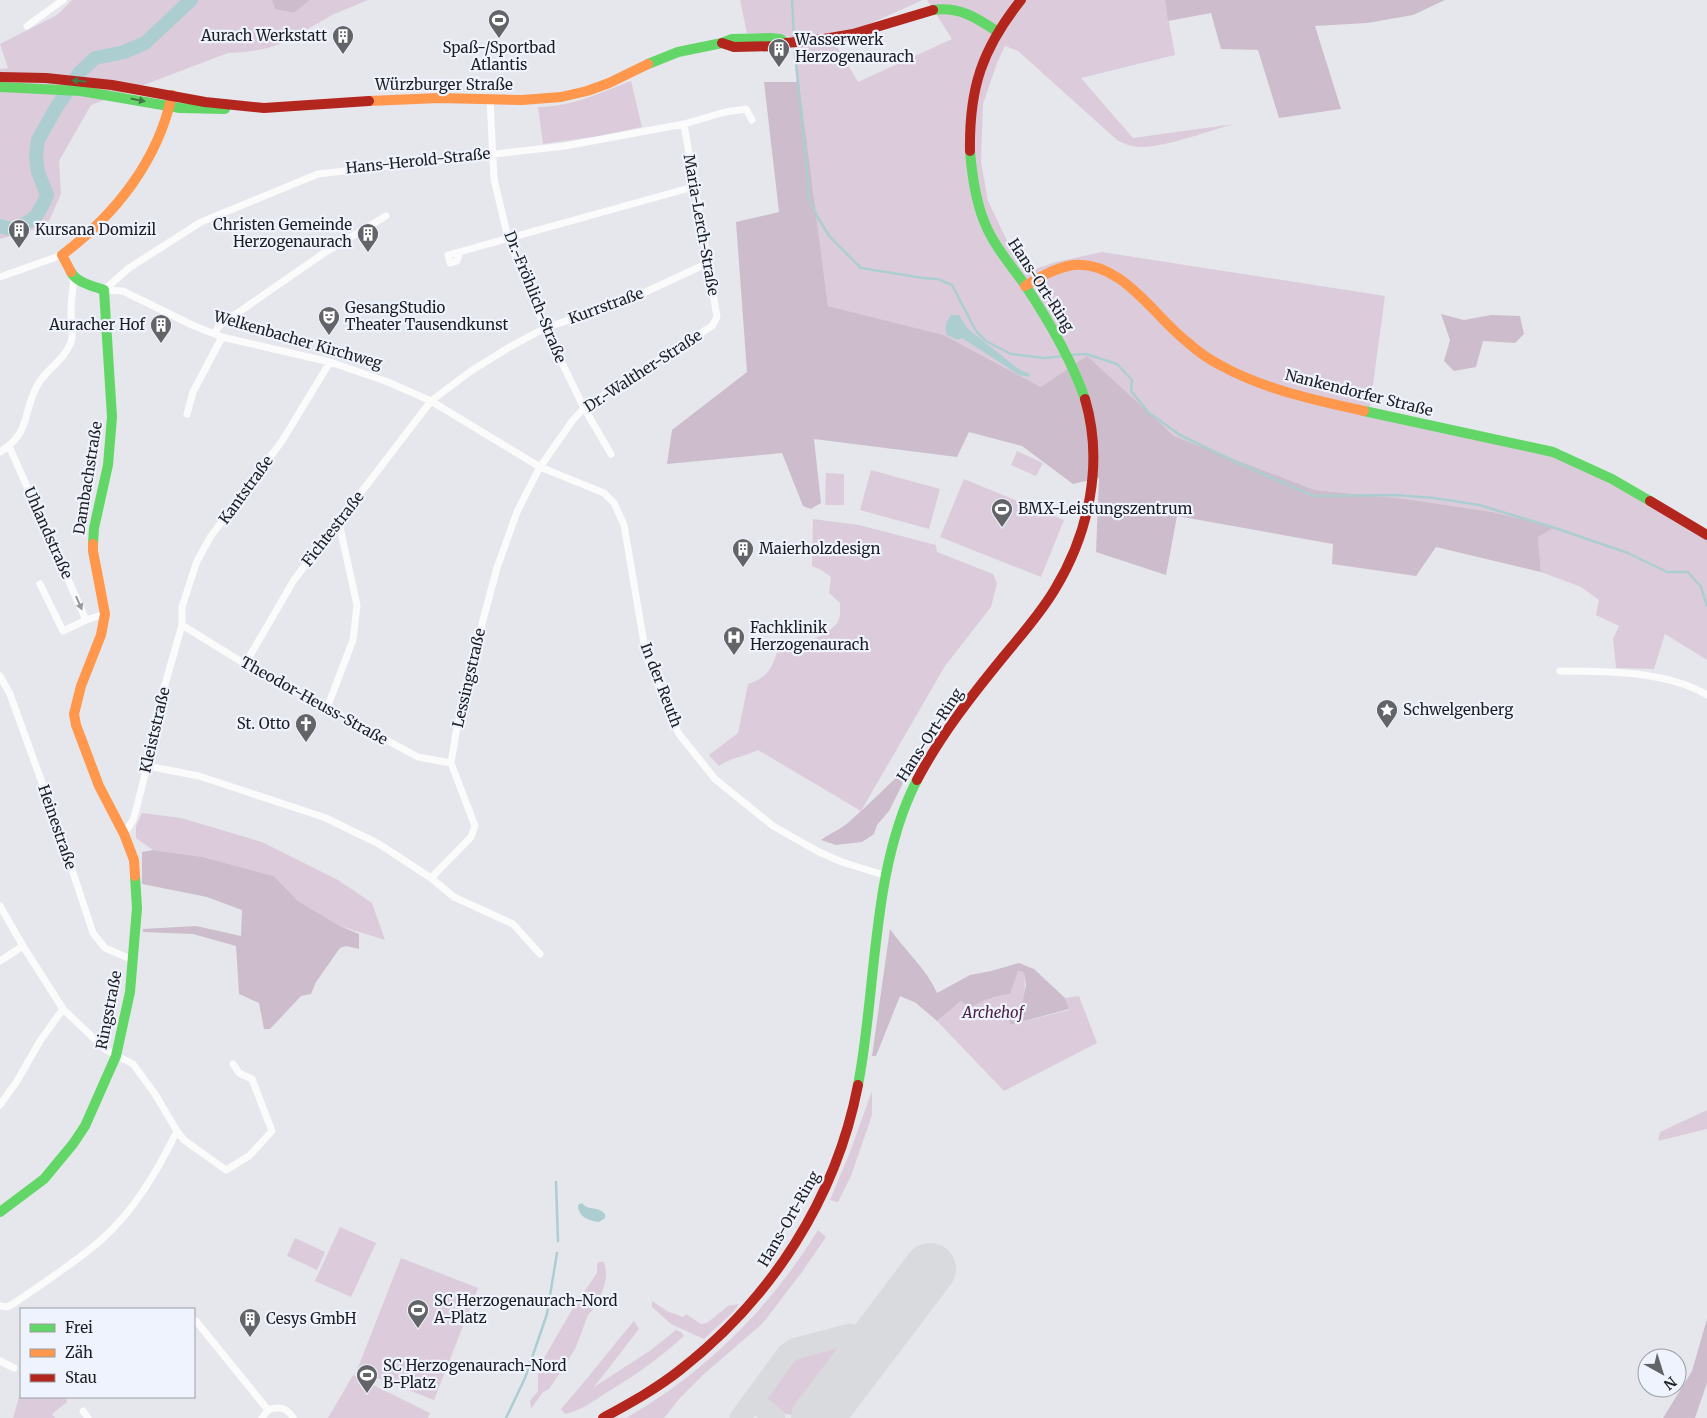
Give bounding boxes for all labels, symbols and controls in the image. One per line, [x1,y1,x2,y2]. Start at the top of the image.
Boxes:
sports icon: Spaß-/Sportbad Atlantis [487,8,511,39]
building icon: Aurach Werkstatt [331,24,355,55]
place label: Aurach Werkstatt [200,26,327,45]
place label: Wasserwerk Herzogenaurach [794,30,914,66]
building icon: Wasserwerk Herzogenaurach [767,37,791,68]
place label: Spaß-/Sportbad Atlantis [442,38,556,74]
street label: Würzburger Straße [374,75,513,94]
one-way arrow [71,77,87,85]
one-way arrow [131,97,147,105]
street label: Hans-Herold-Straße [345,143,491,178]
street label: Maria-Lerch-Straße [680,153,723,297]
place label: Christen Gemeinde Herzogenaurach [213,215,352,251]
building icon: Kursana Domizil [7,218,31,249]
place label: Kursana Domizil [35,220,156,239]
building icon: Christen Gemeinde Herzogenaurach [356,222,380,253]
street label: Dr.-Fröhlich-Straße [500,228,571,366]
street label: Hans-Ort-Ring [1004,235,1079,335]
street label: Kurrstraße [566,283,646,328]
place label: GesangStudio Theater Tausendkunst [345,298,508,334]
theatre icon: GesangStudio Theater Tausendkunst [317,305,341,336]
street label: Welkenbacher Kirchweg [211,306,385,373]
building icon: Auracher Hof [149,313,173,344]
place label: Auracher Hof [48,315,146,334]
street label: Dr.-Walther-Straße [580,325,705,416]
street label: Nankendorfer Straße [1283,365,1435,420]
street label: Dambachstraße [69,420,106,536]
street label: Kantstraße [214,452,277,528]
street label: Uhlandstraße [20,484,77,582]
street label: Fichtestraße [297,487,368,570]
sports icon: BMX-Leistungszentrum [990,497,1014,528]
place label: BMX-Leistungszentrum [1018,499,1193,518]
building icon: Maierholzdesign [731,537,755,568]
place label: Maierholzdesign [759,539,881,558]
one-way arrow [75,596,83,610]
place label: Fachklinik Herzogenaurach [750,618,869,654]
hospital icon: Fachklinik Herzogenaurach [722,625,746,656]
street label: Lessingstraße [448,626,489,729]
street label: In der Reuth [637,640,686,730]
street label: Theodor-Heuss-Straße [237,652,391,749]
street label: Kleiststraße [135,685,174,775]
street label: Hans-Ort-Ring [892,685,967,785]
place icon: Schwelgenberg [1375,698,1399,729]
place label: Schwelgenberg [1403,700,1513,719]
church icon: St. Otto [294,712,318,743]
place label: St. Otto [237,714,290,733]
street label: Heinestraße [34,782,81,872]
street label: Ringstraße [92,969,125,1051]
park label: Archehof [961,1003,1025,1022]
street label: Hans-Ort-Ring [753,1167,824,1270]
place label: SC Herzogenaurach-Nord A-Platz [433,1291,618,1327]
sports icon: SC Herzogenaurach-Nord A-Platz [406,1298,430,1329]
building icon: Cesys GmbH [238,1307,262,1338]
legend [20,1308,195,1398]
place label: Cesys GmbH [266,1309,356,1328]
text: Frei [65,1318,93,1337]
text: Zäh [65,1343,93,1362]
north arrow [1637,1348,1687,1398]
place label: SC Herzogenaurach-Nord B-Platz [383,1356,567,1392]
sports icon: SC Herzogenaurach-Nord B-Platz [355,1363,379,1394]
text: Stau [65,1368,97,1387]
text: N [1660,1373,1680,1394]

